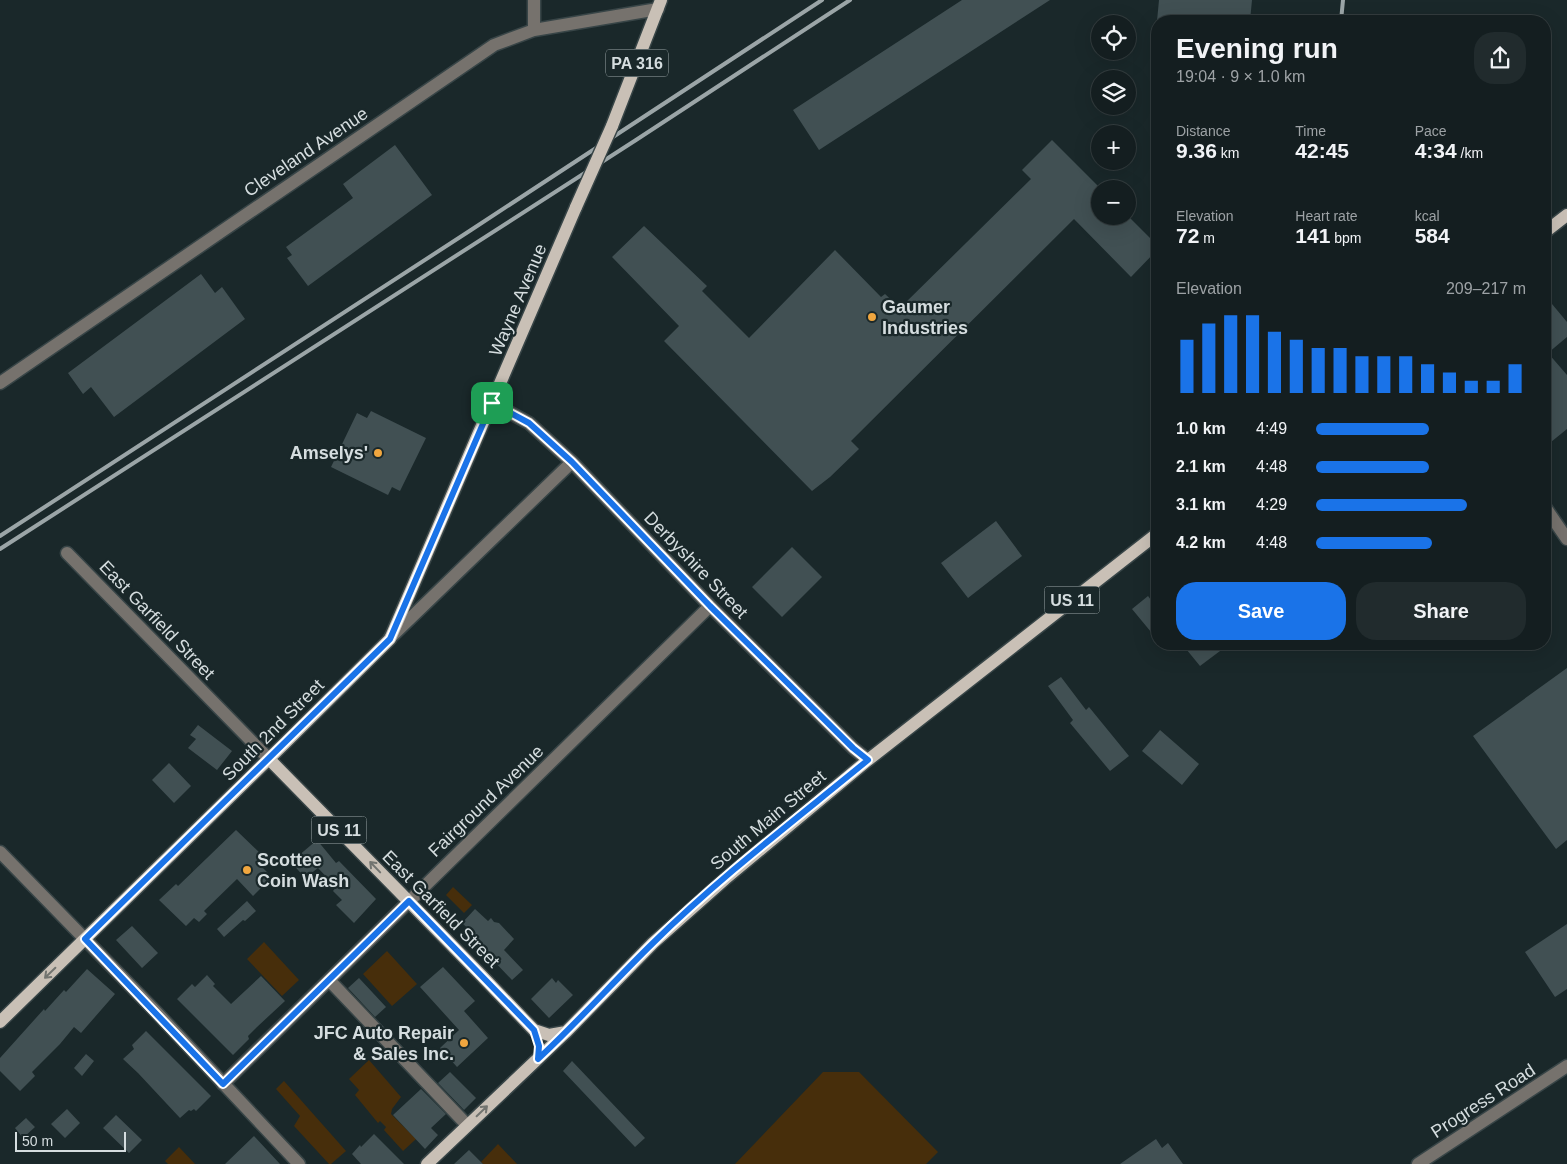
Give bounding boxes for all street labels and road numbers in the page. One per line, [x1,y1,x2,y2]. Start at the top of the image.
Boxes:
road number: PA 316 [606,49,668,76]
street label: Cleveland Avenue [240,103,372,201]
street label: Wayne Avenue [485,241,551,359]
street label: Derbyshire Street [640,508,752,622]
street label: East Garfield Street [95,557,219,683]
road number: US 11 [1044,586,1100,614]
street label: South 2nd Street [218,675,328,785]
street label: Fairground Avenue [424,741,548,861]
street label: South Main Street [706,766,830,874]
road number: US 11 [312,816,366,844]
street label: East Garfield Street [378,846,504,972]
street label: Progress Road [1427,1060,1539,1142]

